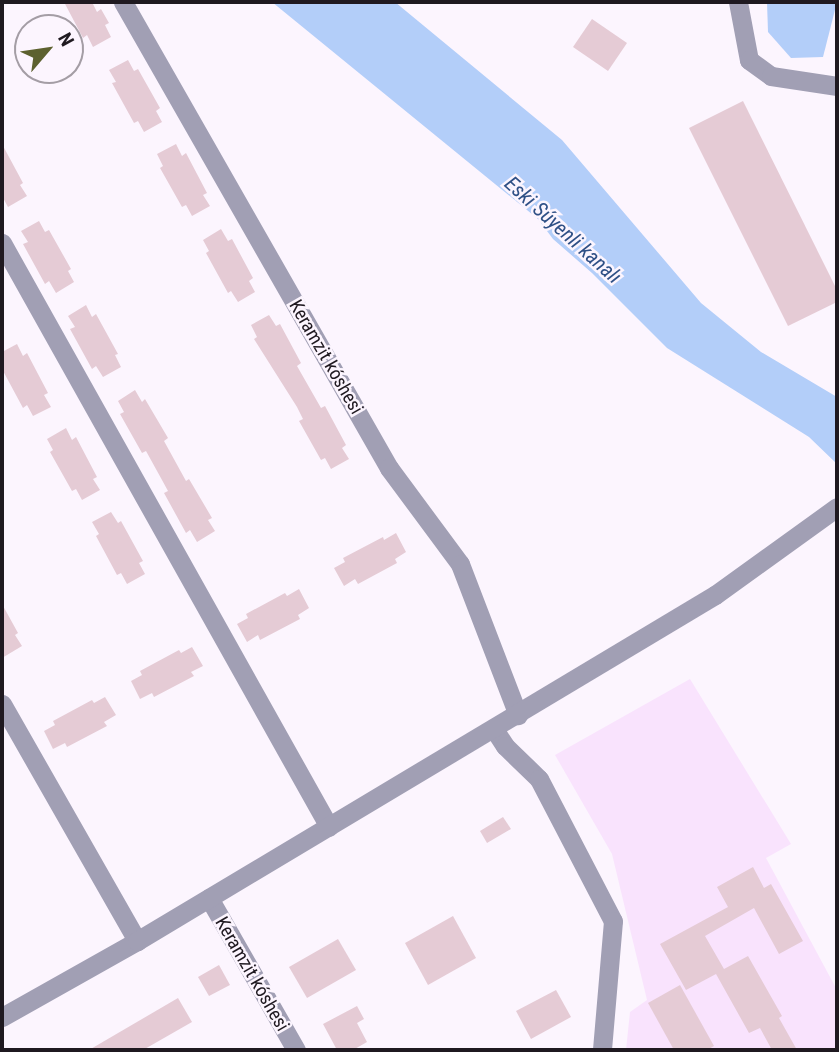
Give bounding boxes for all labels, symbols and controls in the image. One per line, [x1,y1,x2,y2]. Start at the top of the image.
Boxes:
north arrow [14,14,84,84]
text: N [53,29,79,50]
water label: Eski Súyenli kanalı [499,171,627,289]
street label: Keramzit kóshesi [284,296,368,418]
street label: Keramzit kóshesi [210,913,294,1035]

